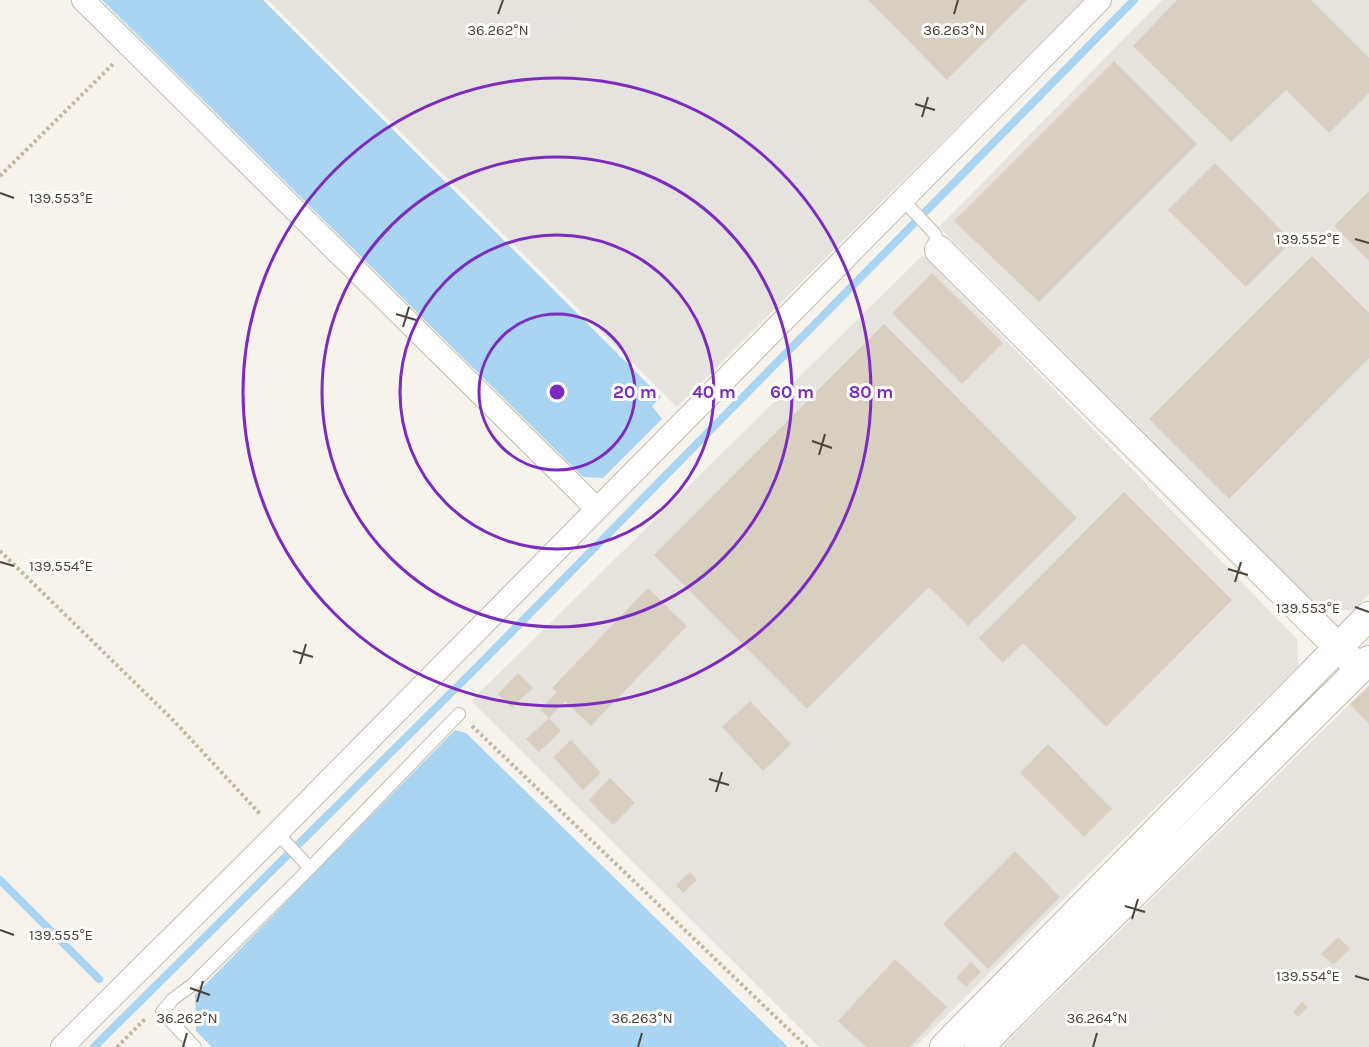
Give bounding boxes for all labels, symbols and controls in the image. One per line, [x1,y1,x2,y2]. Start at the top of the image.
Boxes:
text: 36.262°N [467,21,529,39]
text: 36.263°N [923,21,985,39]
text: 139.553°E [29,189,93,207]
text: 139.552°E [1276,230,1340,248]
text: 20 m [613,381,657,403]
text: 40 m [692,381,736,403]
text: 60 m [770,381,814,403]
text: 80 m [849,381,893,403]
centre of rings [547,382,567,402]
text: 139.554°E [29,557,93,575]
text: 139.553°E [1276,599,1340,617]
text: 139.555°E [29,926,93,944]
text: 139.554°E [1276,967,1340,985]
text: 36.262°N [156,1009,218,1027]
text: 36.263°N [611,1009,673,1027]
text: 36.264°N [1066,1009,1128,1027]

